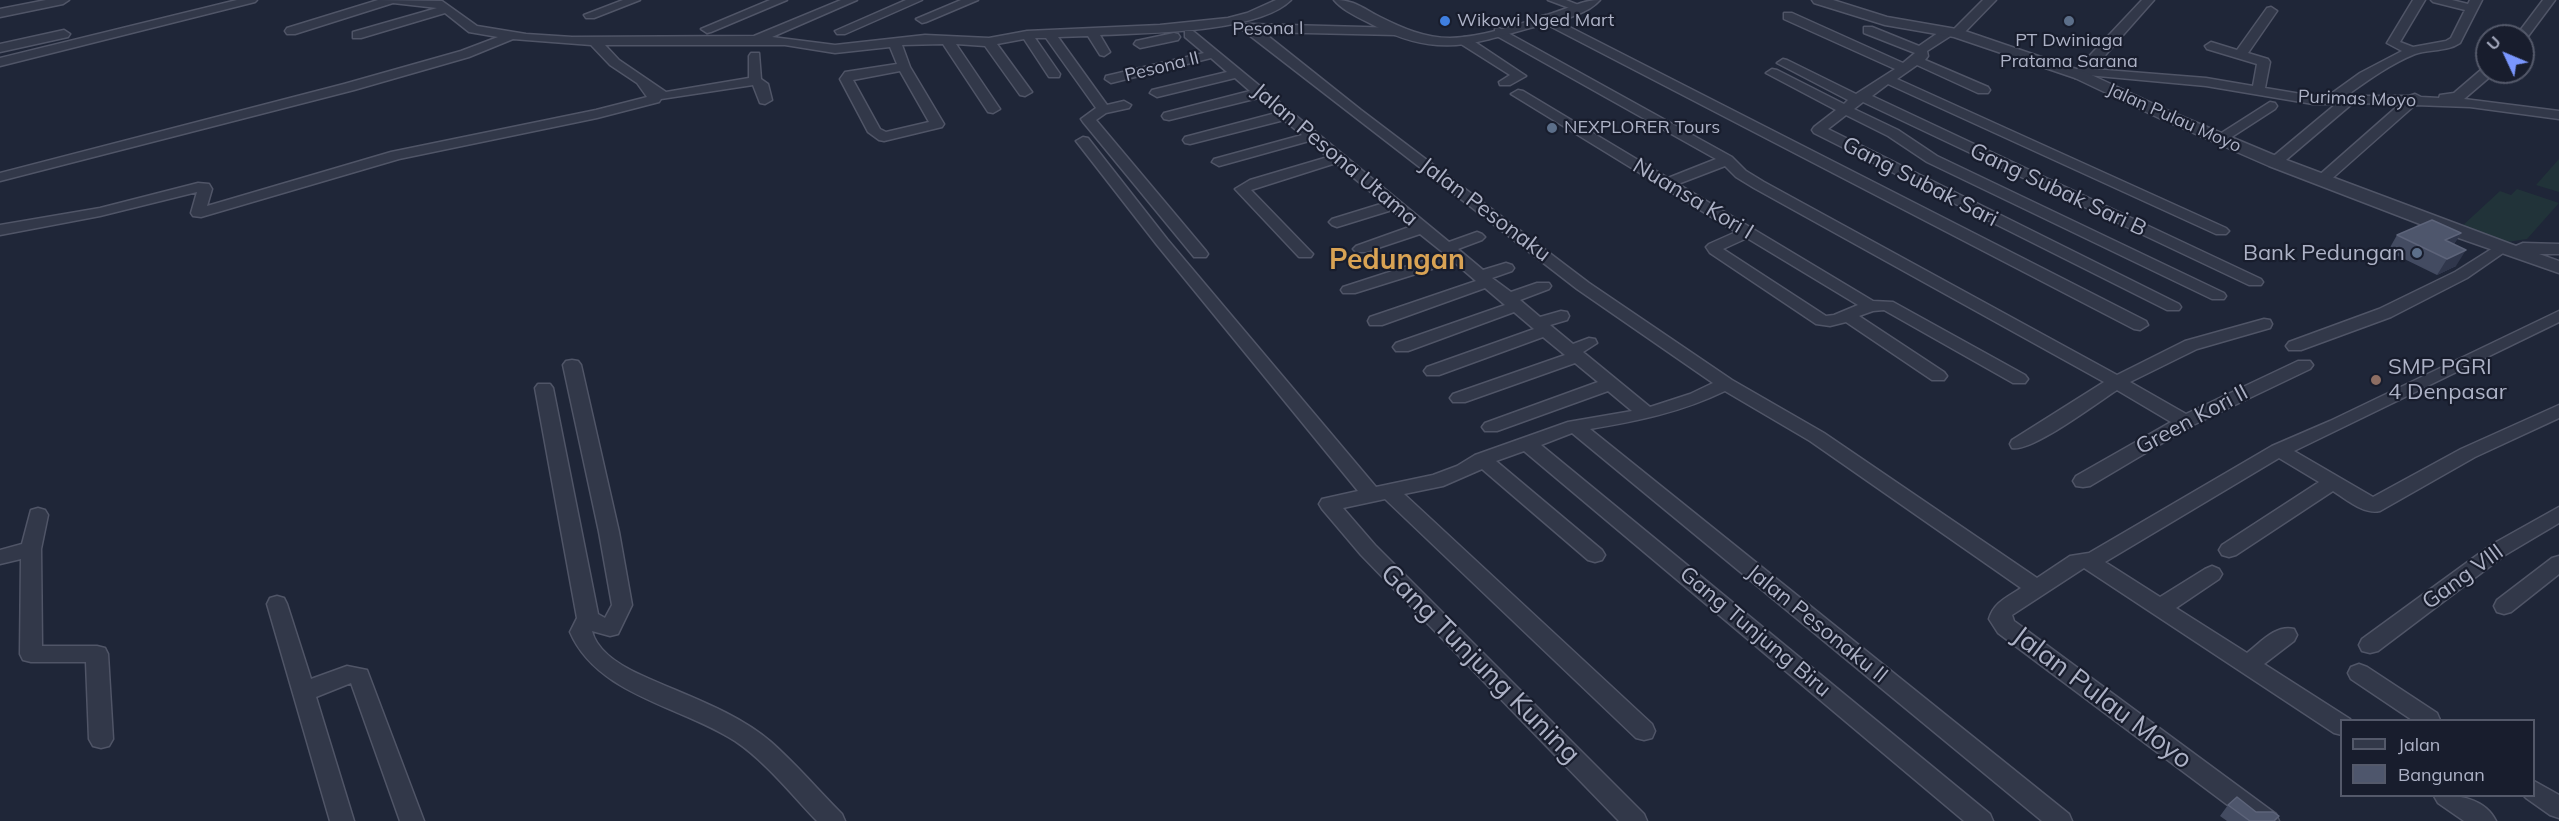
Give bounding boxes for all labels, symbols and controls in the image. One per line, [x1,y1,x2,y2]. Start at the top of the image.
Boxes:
place label: Wikowi Nged Mart [1457,10,1614,32]
marker: Wikowi Nged Mart [1438,14,1452,28]
marker: PT Dwiniaga Pratama Sarana [2062,14,2076,28]
street label: Pesona I [1232,18,1304,40]
north arrow [2475,24,2535,84]
place label: PT Dwiniaga Pratama Sarana [2000,30,2138,72]
text: U [2482,32,2505,54]
street label: Pesona II [1123,47,1201,87]
street label: Jalan Pesona Utama [1247,78,1423,232]
street label: Jalan Pulau Moyo [2104,79,2244,157]
street label: Purimas Moyo [2297,86,2417,112]
place label: NEXPLORER Tours [1564,117,1720,139]
marker: NEXPLORER Tours [1545,121,1559,135]
street label: Gang Subak Sari [1838,131,2002,233]
street label: Gang Subak Sari B [1965,137,2151,243]
street label: Jalan Pesonaku [1414,152,1556,268]
street label: Nuansa Kori I [1628,153,1758,245]
place label: Bank Pedungan [2243,240,2405,266]
district label: Pedungan [1329,244,1465,278]
marker: Bank Pedungan [2410,246,2424,260]
place label: SMP PGRI 4 Denpasar [2388,354,2507,406]
marker: SMP PGRI 4 Denpasar [2369,373,2383,387]
street label: Green Kori II [2131,379,2253,461]
street label: Gang VIII [2417,539,2509,615]
street label: Gang Tunjung Kuning [1374,558,1586,770]
street label: Jalan Pesonaku II [1741,559,1893,689]
street label: Gang Tunjung Biru [1674,561,1836,703]
street label: Jalan Pulau Moyo [2006,620,2198,776]
legend [2340,719,2535,797]
text: Jalan [2398,733,2440,756]
text: Bangunan [2398,763,2485,786]

